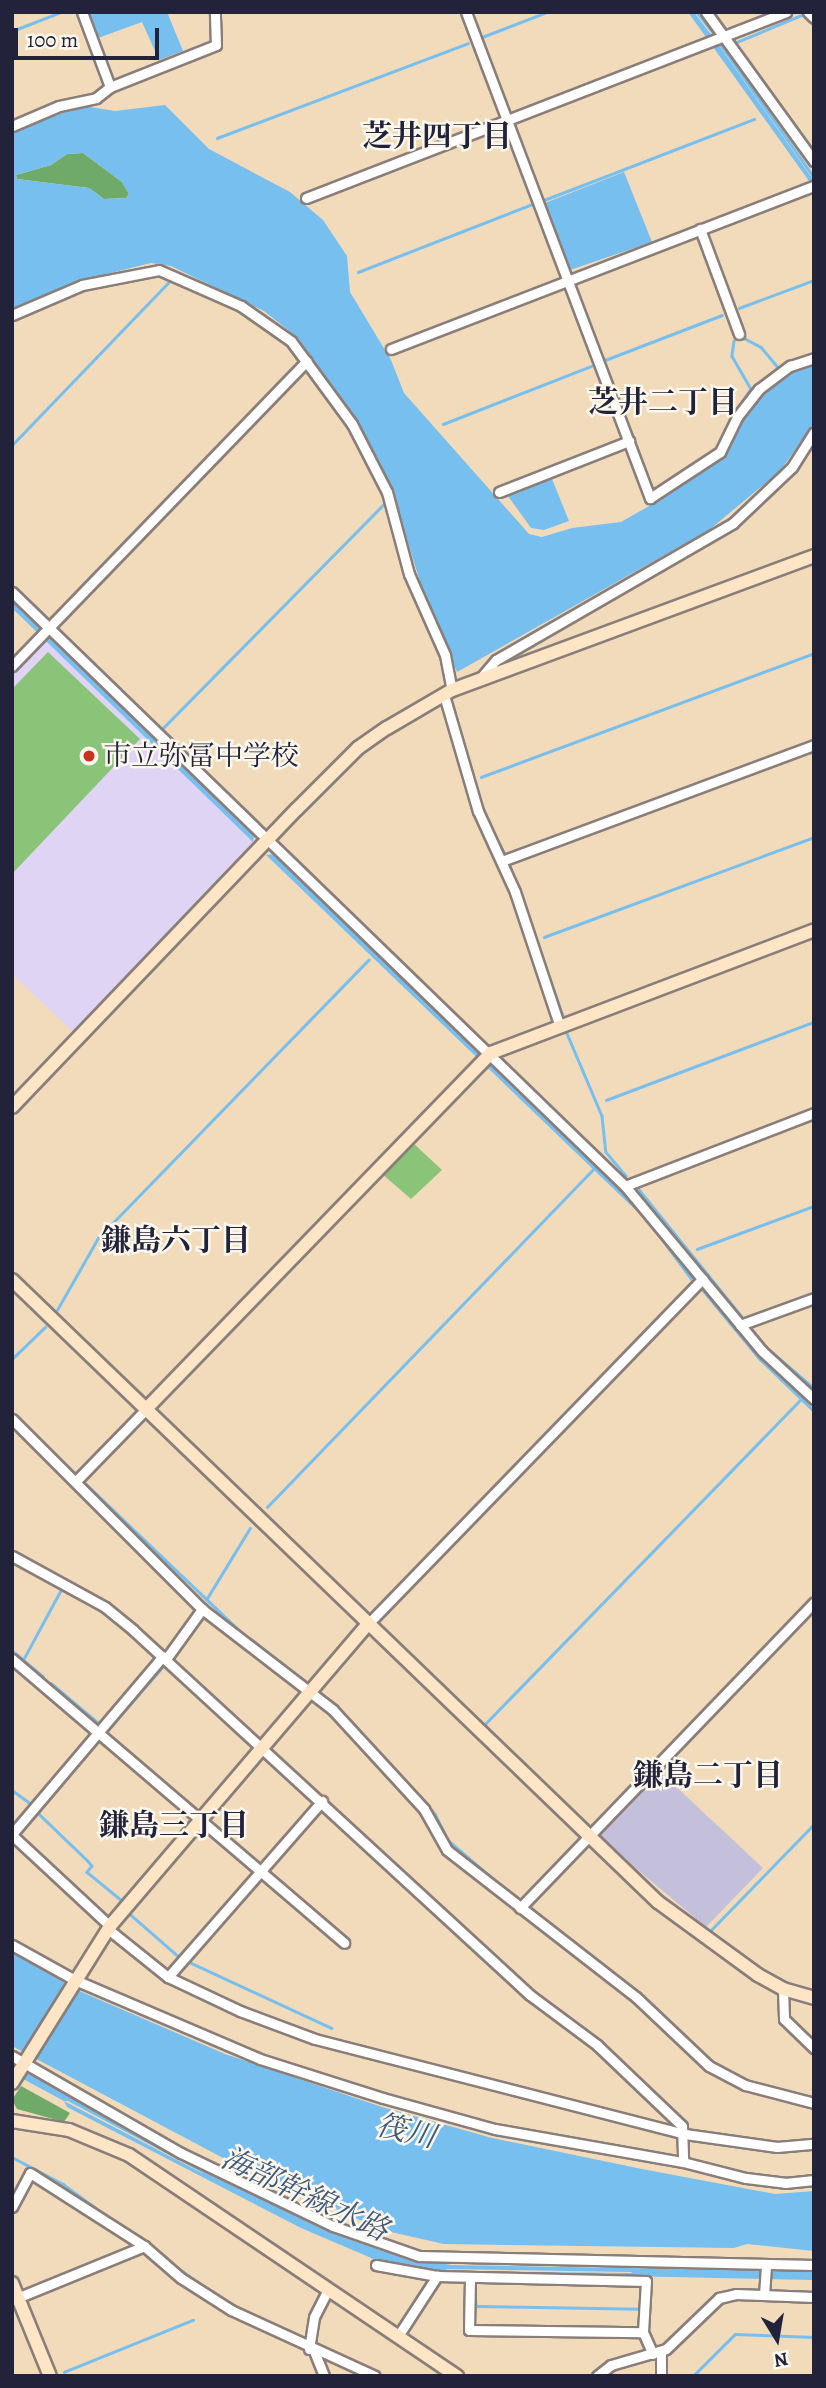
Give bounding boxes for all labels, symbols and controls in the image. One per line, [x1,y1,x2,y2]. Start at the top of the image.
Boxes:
scale bar [18,14,163,58]
text: 100 m [27,26,78,54]
district label: 芝井四丁目 [362,118,512,154]
district label: 芝井二丁目 [588,384,738,420]
place label: 市立弥冨中学校 [103,739,299,773]
marker: 市立弥冨中学校 [81,748,97,764]
district label: 鎌島六丁目 [101,1222,251,1258]
district label: 鎌島二丁目 [633,1757,783,1793]
district label: 鎌島三丁目 [99,1807,249,1843]
water label: 筏川 [373,2107,439,2155]
water label: 海部幹線水路 [216,2140,394,2248]
north arrow [742,2304,812,2374]
text: N [772,2346,790,2374]

